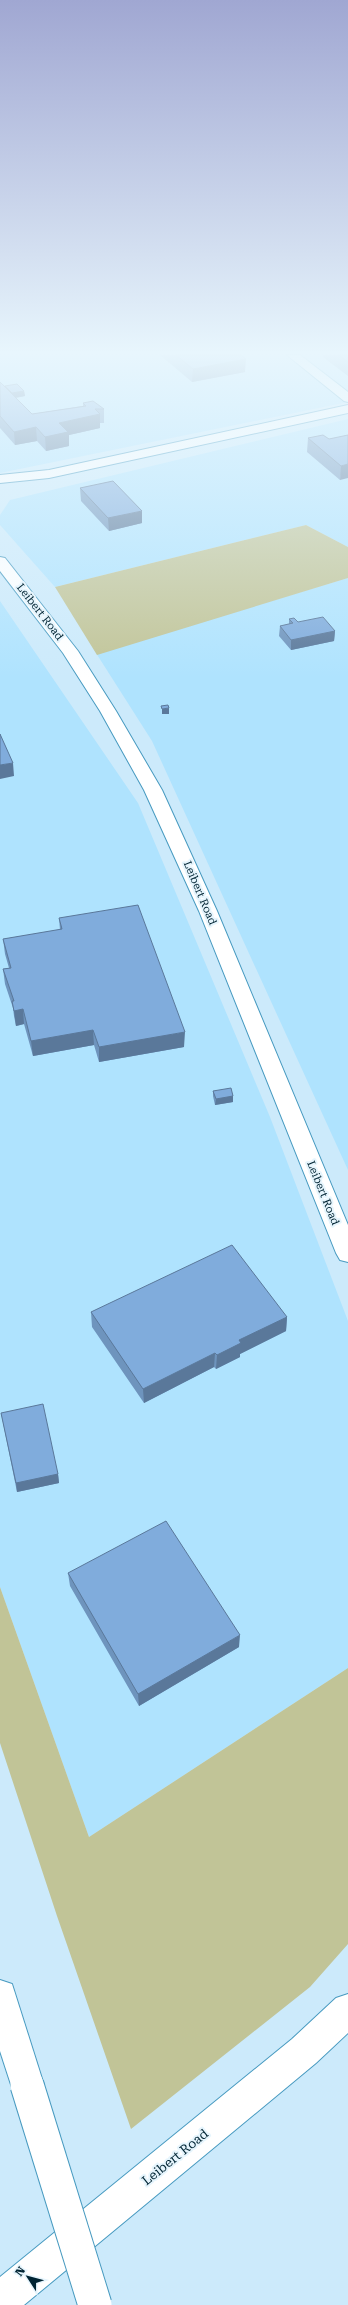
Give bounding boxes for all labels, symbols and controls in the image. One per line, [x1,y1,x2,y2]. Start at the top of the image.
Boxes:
street label: Leibert Road [14,581,66,643]
street label: Leibert Road [181,859,219,927]
street label: Leibert Road [304,1159,342,1227]
street label: Leibert Road [139,2125,212,2188]
north arrow [8,2257,48,2297]
text: N [13,2264,28,2279]

